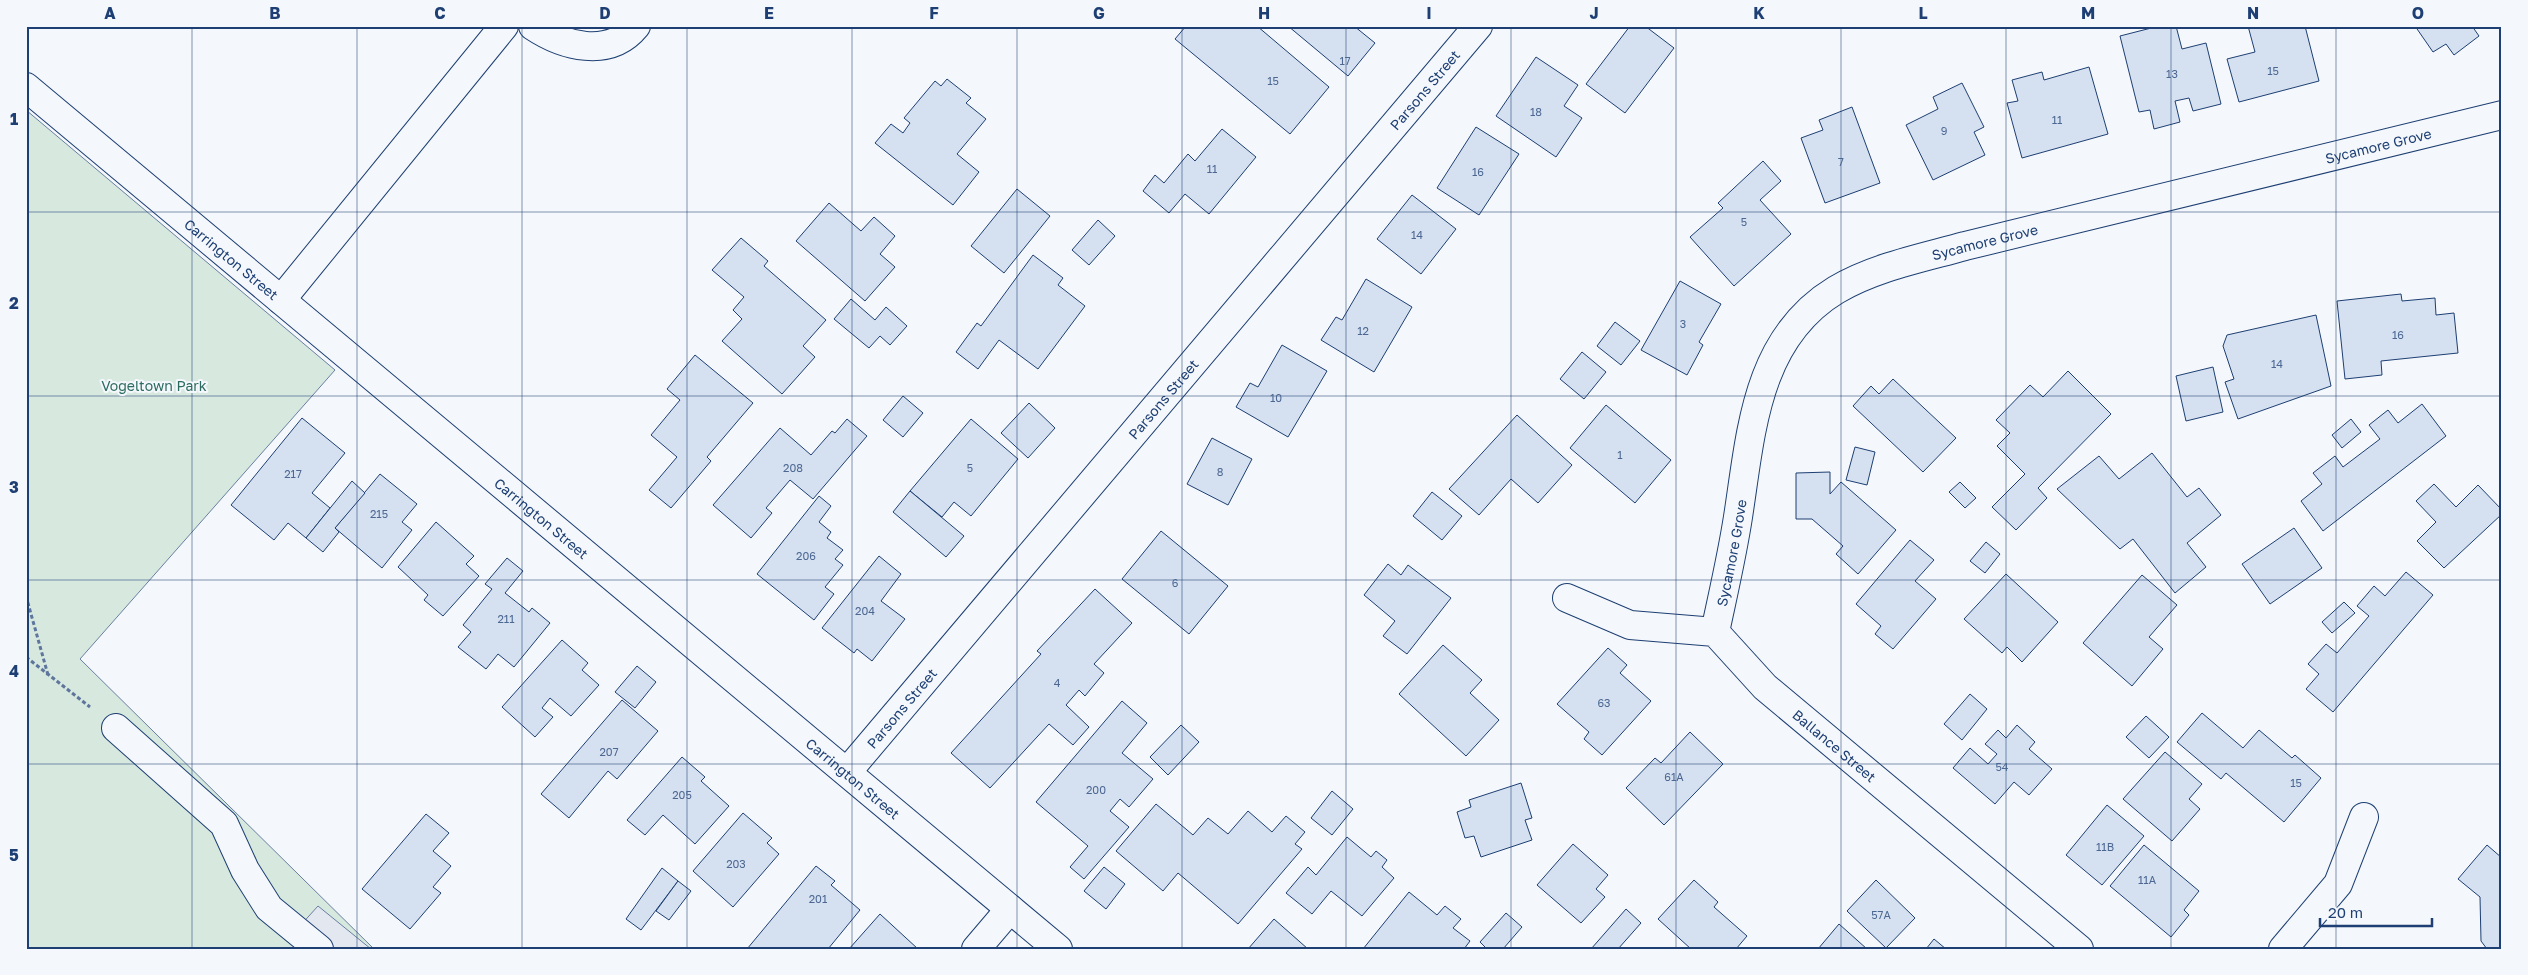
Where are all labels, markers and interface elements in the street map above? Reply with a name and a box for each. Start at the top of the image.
text: A [104,3,116,23]
text: B [269,3,281,23]
text: C [434,3,446,23]
text: D [599,3,611,23]
text: E [764,3,774,23]
text: F [929,3,939,23]
text: G [1093,3,1105,23]
text: H [1258,3,1270,23]
text: I [1426,3,1432,23]
text: J [1589,3,1599,23]
text: K [1753,3,1765,23]
text: L [1918,3,1928,23]
text: M [2081,3,2095,23]
text: N [2247,3,2259,23]
text: O [2412,3,2424,23]
street label: Parsons Street [1386,46,1463,133]
house number: 17 [1339,54,1351,67]
house number: 15 [2267,64,2279,77]
house number: 13 [2166,67,2178,80]
house number: 15 [1267,74,1279,87]
house number: 18 [1530,105,1542,118]
text: 1 [10,109,18,129]
house number: 11 [2052,113,2062,126]
house number: 9 [1941,124,1947,137]
street label: Sycamore Grove [2323,124,2433,166]
house number: 7 [1838,155,1844,168]
house number: 11 [1207,162,1217,175]
house number: 16 [1472,165,1484,178]
street label: Carrington Street [181,215,282,303]
house number: 5 [1741,215,1747,228]
street label: Sycamore Grove [1930,220,2039,263]
house number: 14 [1411,228,1423,241]
text: 2 [9,293,19,313]
house number: 3 [1680,317,1686,330]
house number: 12 [1357,324,1369,337]
house number: 16 [2392,328,2404,341]
street label: Parsons Street [1124,355,1201,442]
house number: 14 [2271,357,2283,370]
park label: Vogeltown Park [101,377,207,394]
house number: 10 [1270,391,1282,404]
house number: 1 [1617,448,1623,461]
house number: 208 [783,461,803,474]
house number: 5 [967,461,973,474]
house number: 8 [1217,465,1224,478]
house number: 217 [284,467,302,480]
street label: Carrington Street [491,474,592,562]
text: 3 [9,477,19,497]
street label: Sycamore Grove [1712,498,1749,608]
house number: 215 [370,507,388,520]
house number: 206 [796,549,816,562]
house number: 6 [1172,576,1179,589]
house number: 204 [855,604,875,617]
house number: 211 [497,612,515,625]
text: 4 [9,661,19,681]
street label: Parsons Street [863,664,940,751]
house number: 4 [1054,676,1061,689]
house number: 63 [1597,696,1611,709]
street label: Ballance Street [1790,705,1880,785]
street label: Carrington Street [803,734,904,822]
house number: 207 [599,745,619,758]
house number: 54 [1995,760,2009,773]
house number: 61A [1664,770,1684,783]
house number: 15 [2290,776,2302,789]
house number: 200 [1086,783,1106,796]
house number: 205 [672,788,692,801]
house number: 11B [2096,840,2114,853]
text: 5 [9,845,19,865]
house number: 203 [726,857,746,870]
house number: 11A [2138,873,2157,886]
house number: 201 [809,892,827,905]
scale bar [2320,895,2433,927]
text: 20 m [2328,903,2363,921]
house number: 57A [1871,908,1891,921]

